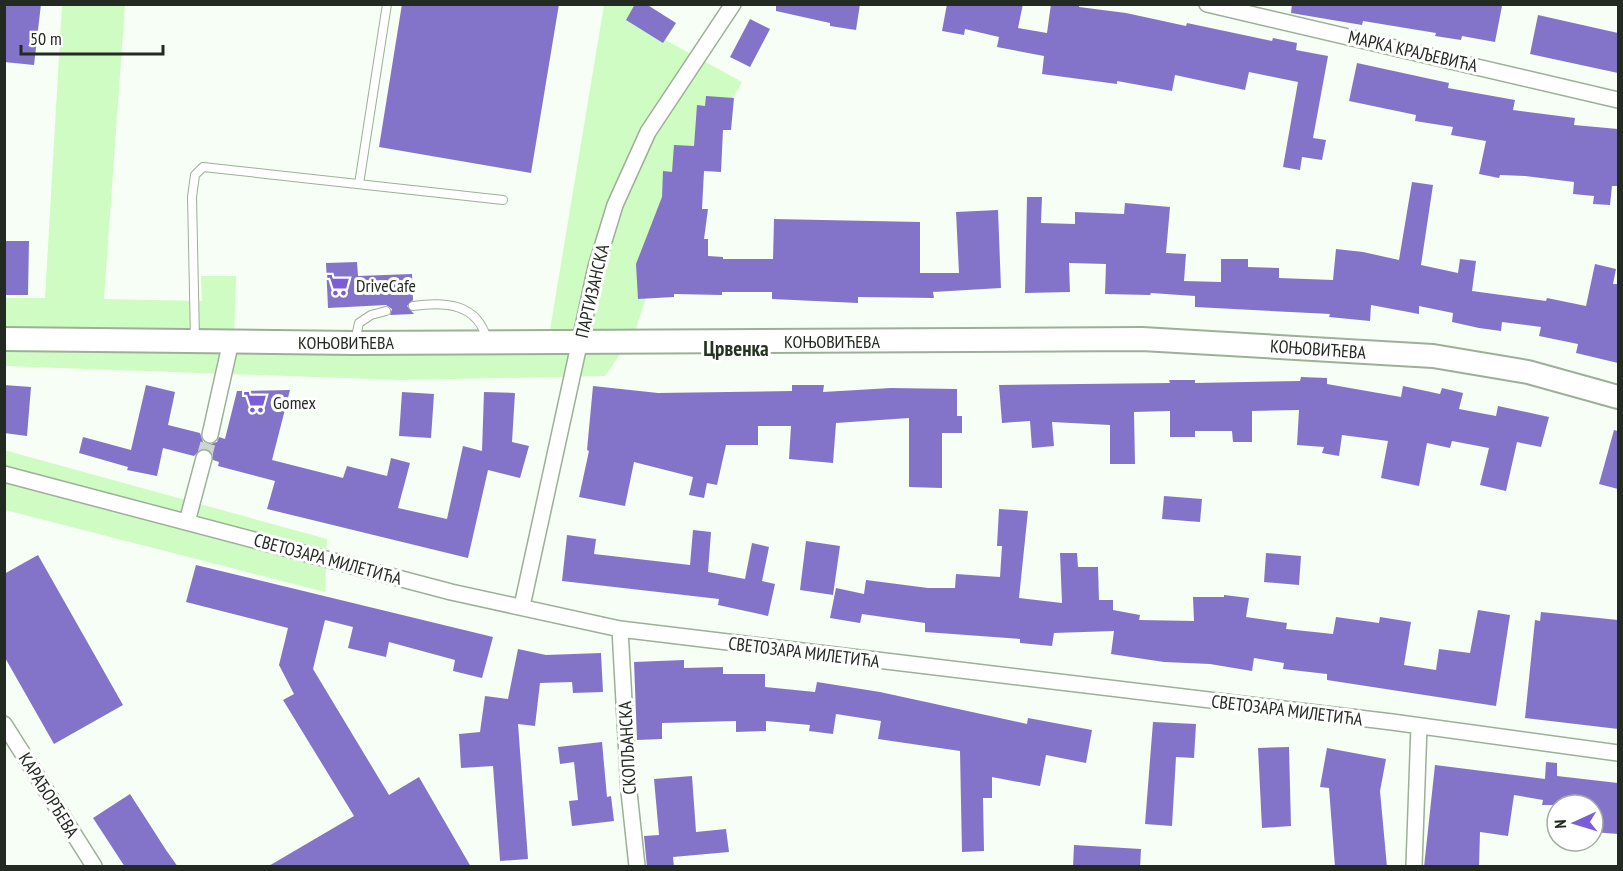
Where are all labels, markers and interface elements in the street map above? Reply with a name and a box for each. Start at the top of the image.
scale bar [21,18,164,56]
street label: МАРКА КРАЉЕВИЋА [1346,25,1480,77]
text: 50 m [30,27,62,50]
street label: ПАРТИЗАНСКА [570,241,614,340]
supermarket icon: DriveCafe [325,272,351,298]
place label: DriveCafe [356,274,416,297]
street label: КОЊОВИЋЕВА [784,330,881,353]
street label: КОЊОВИЋЕВА [298,331,395,354]
street label: КОЊОВИЋЕВА [1269,334,1367,364]
district label: Црвенка [703,335,769,362]
supermarket icon: Gomex [242,389,268,415]
place label: Gomex [273,391,316,414]
street label: СВЕТОЗАРА МИЛЕТИЋА [252,528,405,590]
street label: СВЕТОЗАРА МИЛЕТИЋА [727,631,881,673]
street label: СВЕТОЗАРА МИЛЕТИЋА [1210,689,1364,731]
street label: СКОПЉАНСКА [613,700,641,795]
street label: КАРАЂОРЂЕВА [14,748,84,842]
north arrow [1545,793,1605,853]
text: N [1550,819,1570,829]

